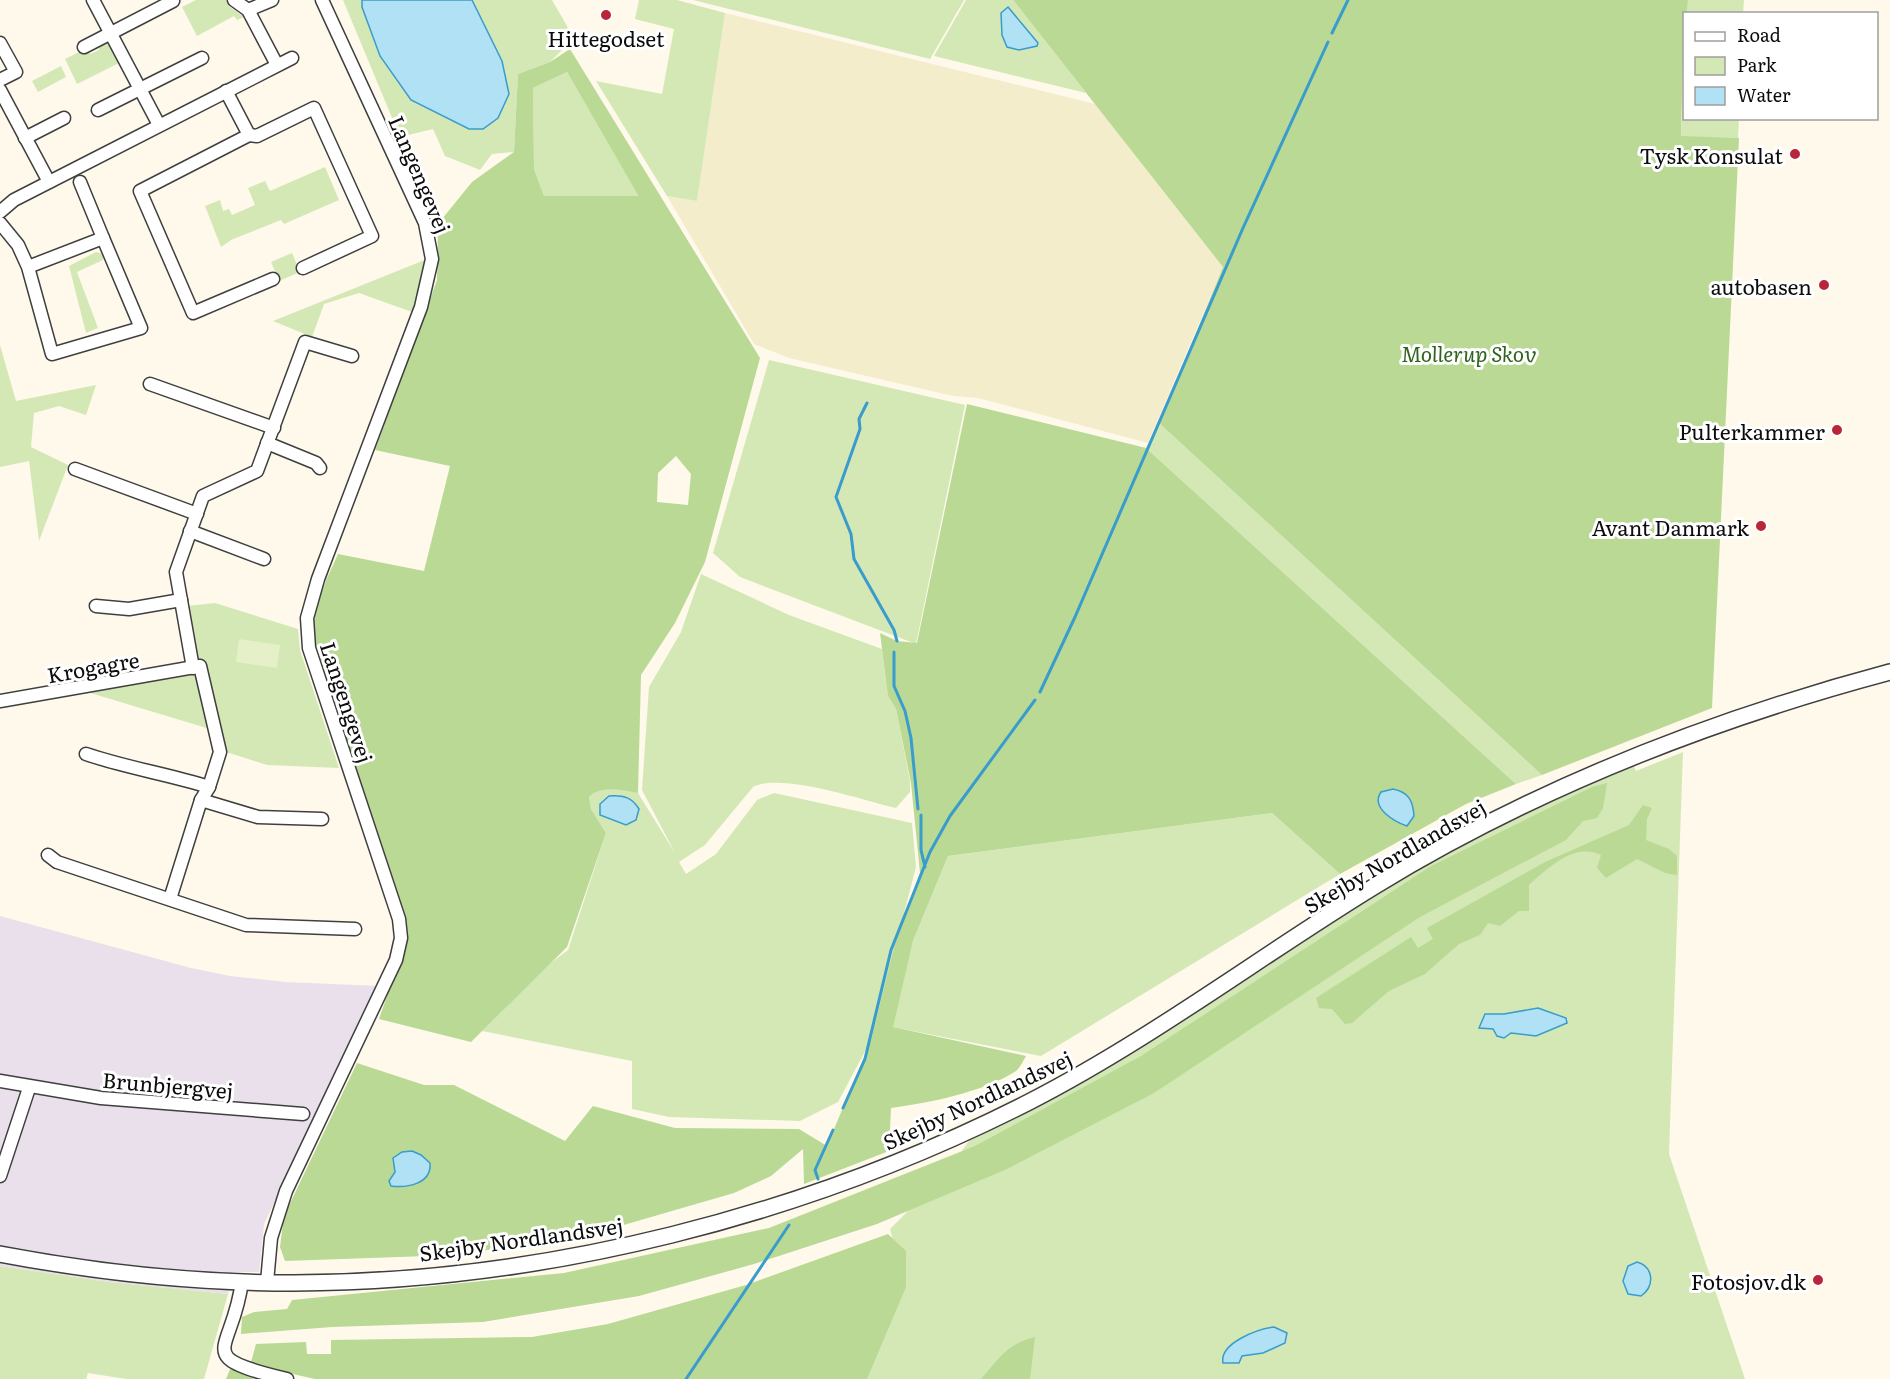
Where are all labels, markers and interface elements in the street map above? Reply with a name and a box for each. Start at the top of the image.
marker: Hittegodset [599,8,613,22]
legend [1683,12,1878,120]
text: Road [1737,21,1781,48]
place label: Hittegodset [548,22,665,53]
text: Park [1737,51,1778,78]
text: Water [1737,81,1791,108]
street label: Langengevej [382,110,460,238]
place label: Tysk Konsulat [1640,139,1784,170]
marker: Tysk Konsulat [1788,147,1802,161]
place label: autobasen [1711,270,1812,301]
marker: autobasen [1817,278,1831,292]
park label: Mollerup Skov [1401,337,1537,368]
place label: Pulterkammer [1679,415,1825,446]
marker: Pulterkammer [1830,423,1844,437]
place label: Avant Danmark [1592,511,1749,542]
marker: Avant Danmark [1754,519,1768,533]
street label: Langengevej [314,638,382,766]
street label: Krogagre [44,643,142,689]
street label: Skejby Nordlandsvej [1297,790,1491,920]
street label: Skejby Nordlandsvej [877,1041,1077,1157]
street label: Brunbjergvej [101,1063,235,1105]
street label: Skejby Nordlandsvej [417,1208,625,1268]
place label: Fotosjov.dk [1691,1265,1806,1296]
marker: Fotosjov.dk [1811,1273,1825,1287]

